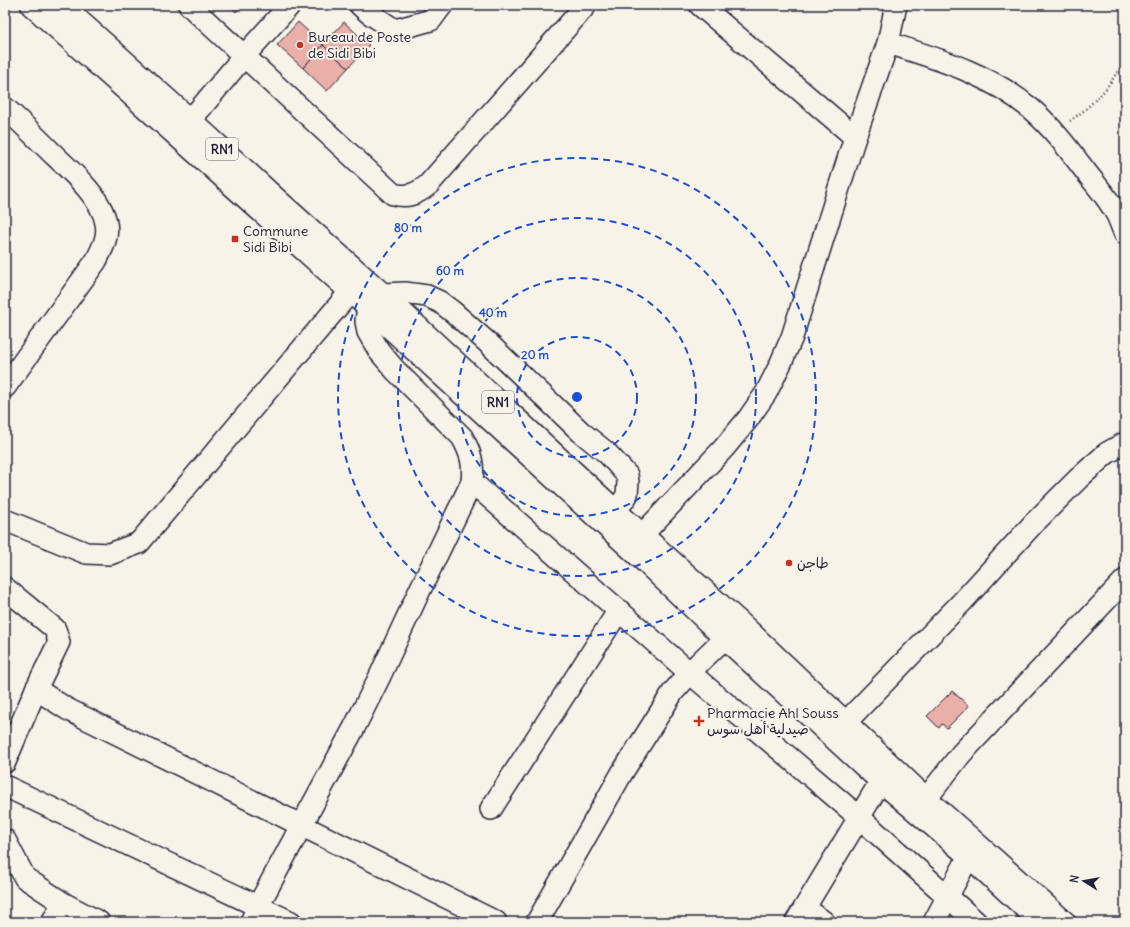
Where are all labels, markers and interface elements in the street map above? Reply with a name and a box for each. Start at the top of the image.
place label: Bureau de Poste de Sidi Bibi [308,28,411,62]
marker: Bureau de Poste de Sidi Bibi [295,40,305,50]
road number: RN1 [206,138,238,160]
text: 80 m [394,220,423,235]
place label: Commune Sidi Bibi [243,222,308,256]
marker: Commune Sidi Bibi [230,234,240,244]
text: 60 m [436,263,465,278]
text: 40 m [479,305,508,320]
text: 20 m [521,347,549,362]
centre of rings [570,390,584,404]
road number: RN1 [482,391,514,413]
place label: طاجن [797,554,829,572]
marker: طاجن [784,558,794,568]
place label: Pharmacie Ahl Souss صيدلية أهل سوس [707,704,839,738]
marker: Pharmacie Ahl Souss صيدلية أهل سوس [694,716,704,726]
north arrow [1064,861,1104,901]
text: N [1067,874,1082,884]

